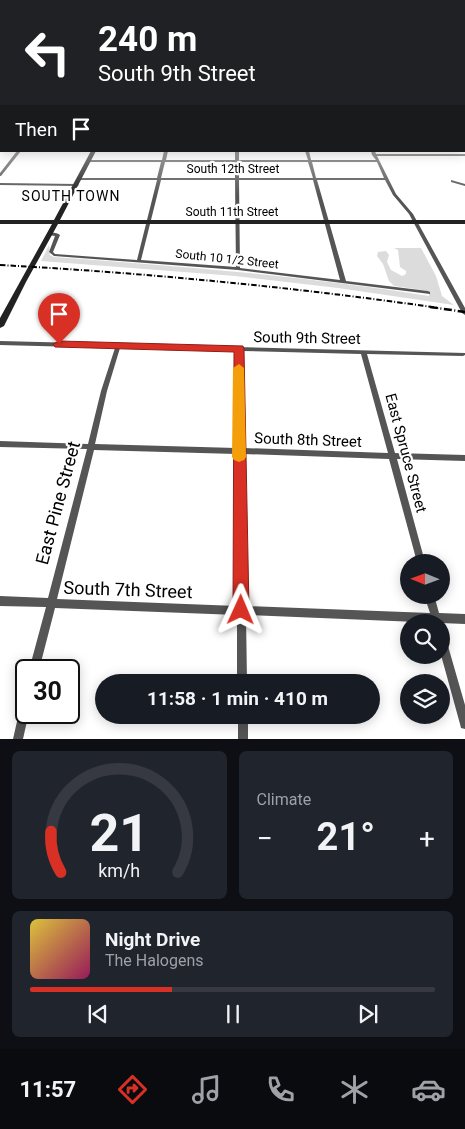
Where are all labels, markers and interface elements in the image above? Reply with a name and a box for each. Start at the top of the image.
text: 240 m [98,19,197,60]
icon: left [15,20,80,85]
text: South 9th Street [98,61,256,86]
icon: arrive [67,115,95,143]
text: Then [15,118,57,141]
street label: South 12th Street [187,162,279,176]
district label: SOUTH TOWN [22,188,120,204]
street label: South 11th Street [186,205,278,219]
street label: South 10 1/2 Street [175,247,279,271]
pin [38,293,80,344]
icon: arrive [45,300,73,328]
street label: South 9th Street [253,328,361,348]
street label: East Spruce Street [381,391,431,515]
street label: South 8th Street [254,429,362,451]
street label: East Pine Street [31,439,84,567]
north arrow [400,554,450,604]
map controls [400,554,450,724]
street label: South 7th Street [63,577,193,602]
position arrow [214,583,266,635]
button: search [400,614,450,664]
speed limit sign: 30 [15,659,80,724]
button: layers [400,674,450,724]
text: 11:58 · 1 min · 410 m [147,687,328,710]
text: Climate [257,790,311,809]
text: 21 [89,803,149,864]
text: 21° [317,815,375,859]
text: − [257,822,273,855]
text: + [419,822,435,855]
text: km/h [98,860,140,881]
text: Night Drive [105,928,200,951]
text: The Halogens [105,951,204,970]
icon: previous [84,1000,112,1028]
icon: pause [219,1000,247,1028]
icon: next [354,1000,382,1028]
icon: directions [115,1072,150,1107]
icon: music [189,1072,224,1107]
icon: phone [263,1072,298,1107]
icon: climate [337,1072,372,1107]
icon: car [411,1072,446,1107]
text: 11:57 [19,1077,76,1102]

